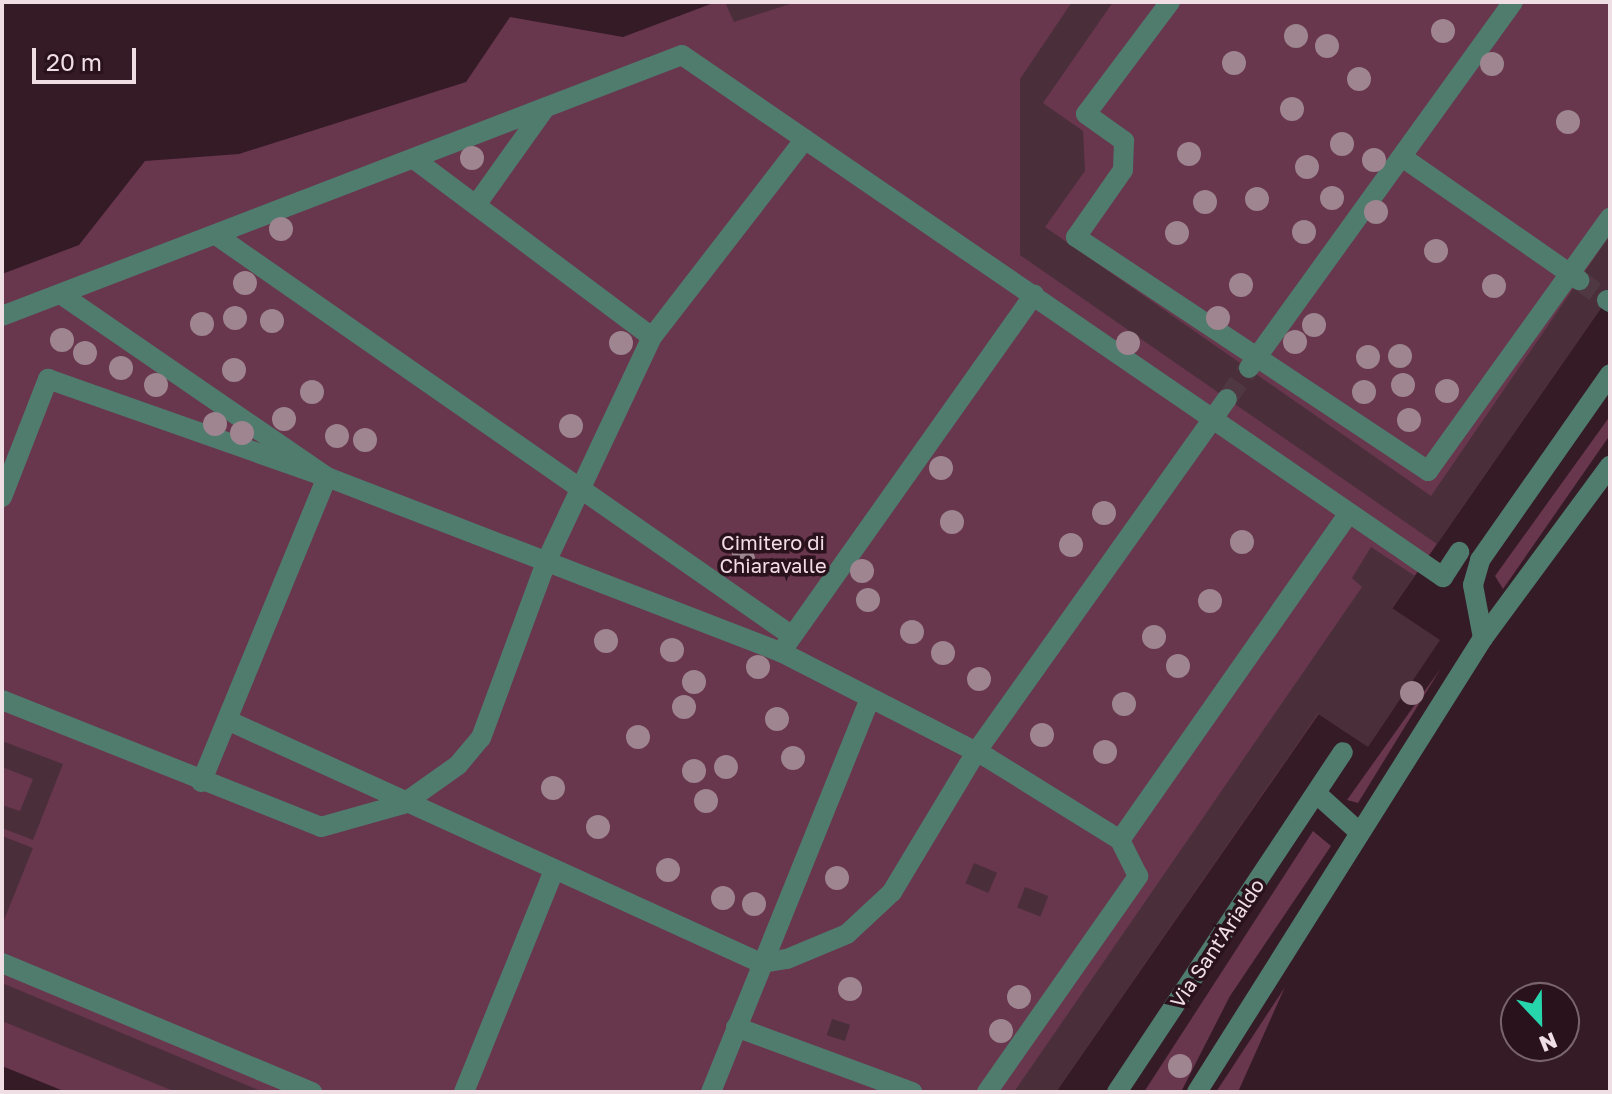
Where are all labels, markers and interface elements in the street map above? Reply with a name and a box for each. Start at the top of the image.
scale bar [36,32,140,82]
text: 20 m [46,47,102,76]
park label: Cimitero di Chiaravalle [719,531,827,578]
street label: Via Sant'Arialdo [1165,874,1269,1012]
north arrow [1500,982,1580,1062]
text: N [1536,1027,1561,1059]

